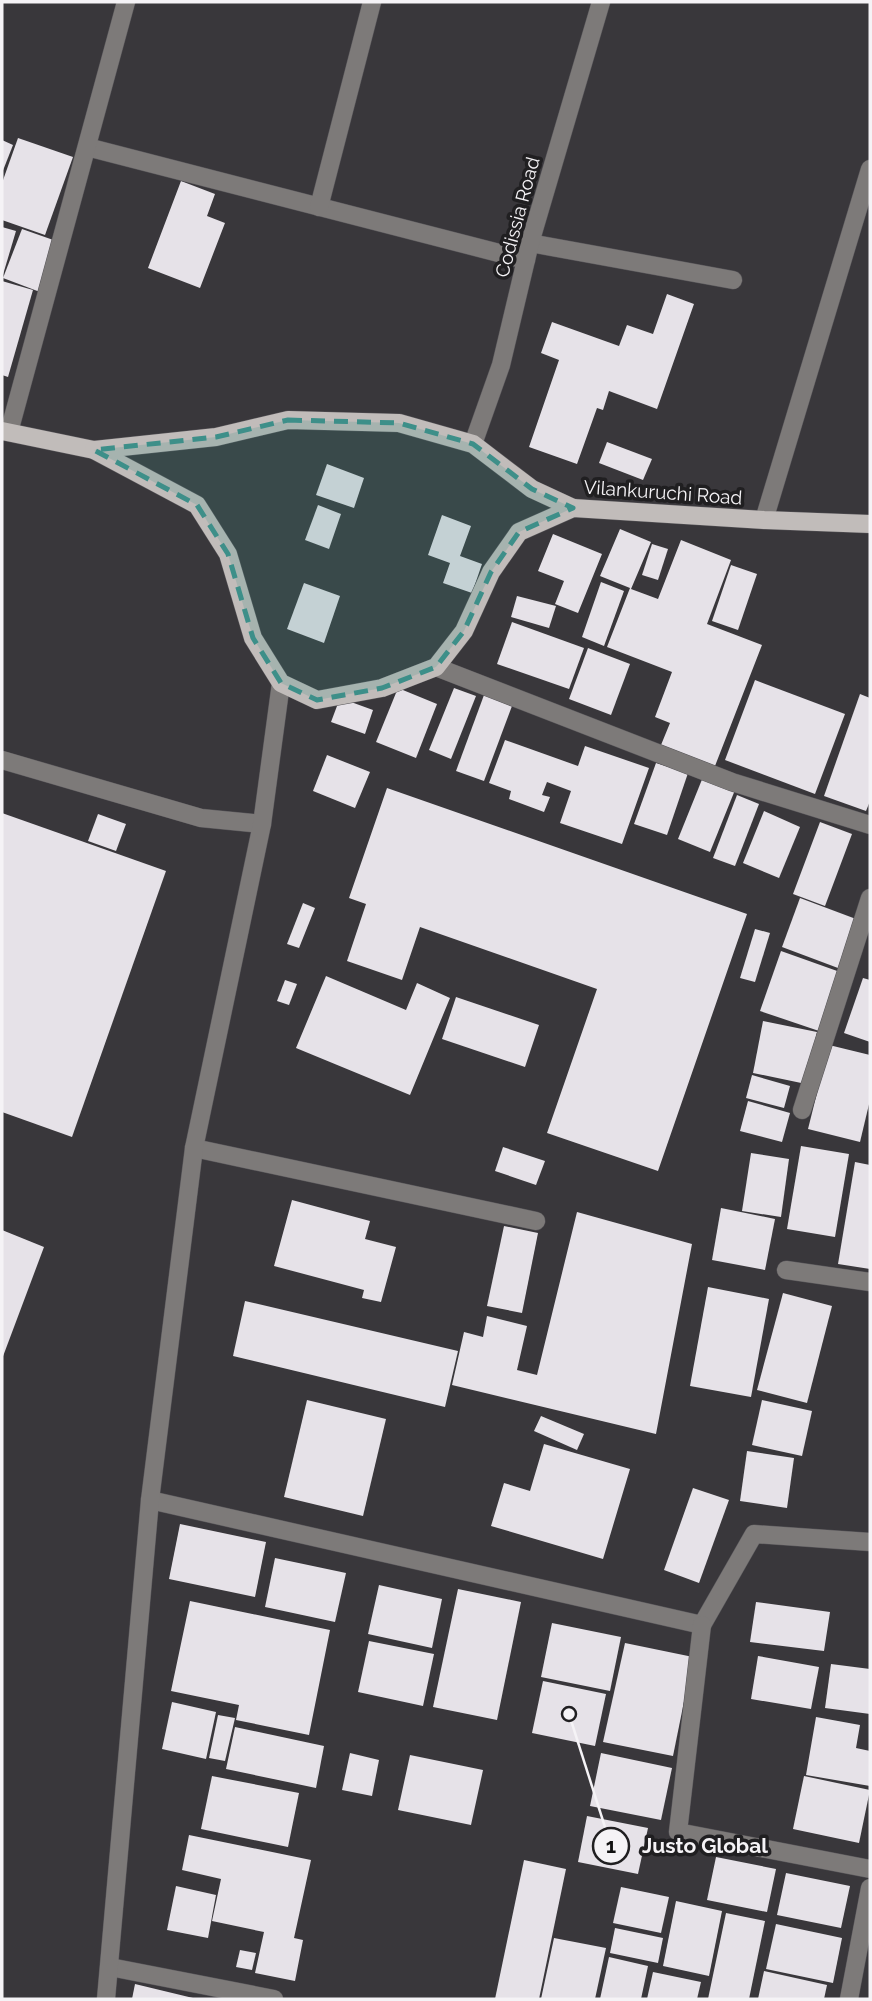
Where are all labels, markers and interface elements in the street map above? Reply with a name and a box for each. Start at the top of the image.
street label: Codissia Road [490,154,544,280]
street label: Vilankuruchi Road [583,475,743,509]
callout: Justo Global [594,1825,782,1867]
text: 1 [606,1833,616,1858]
text: Justo Global [642,1833,768,1858]

